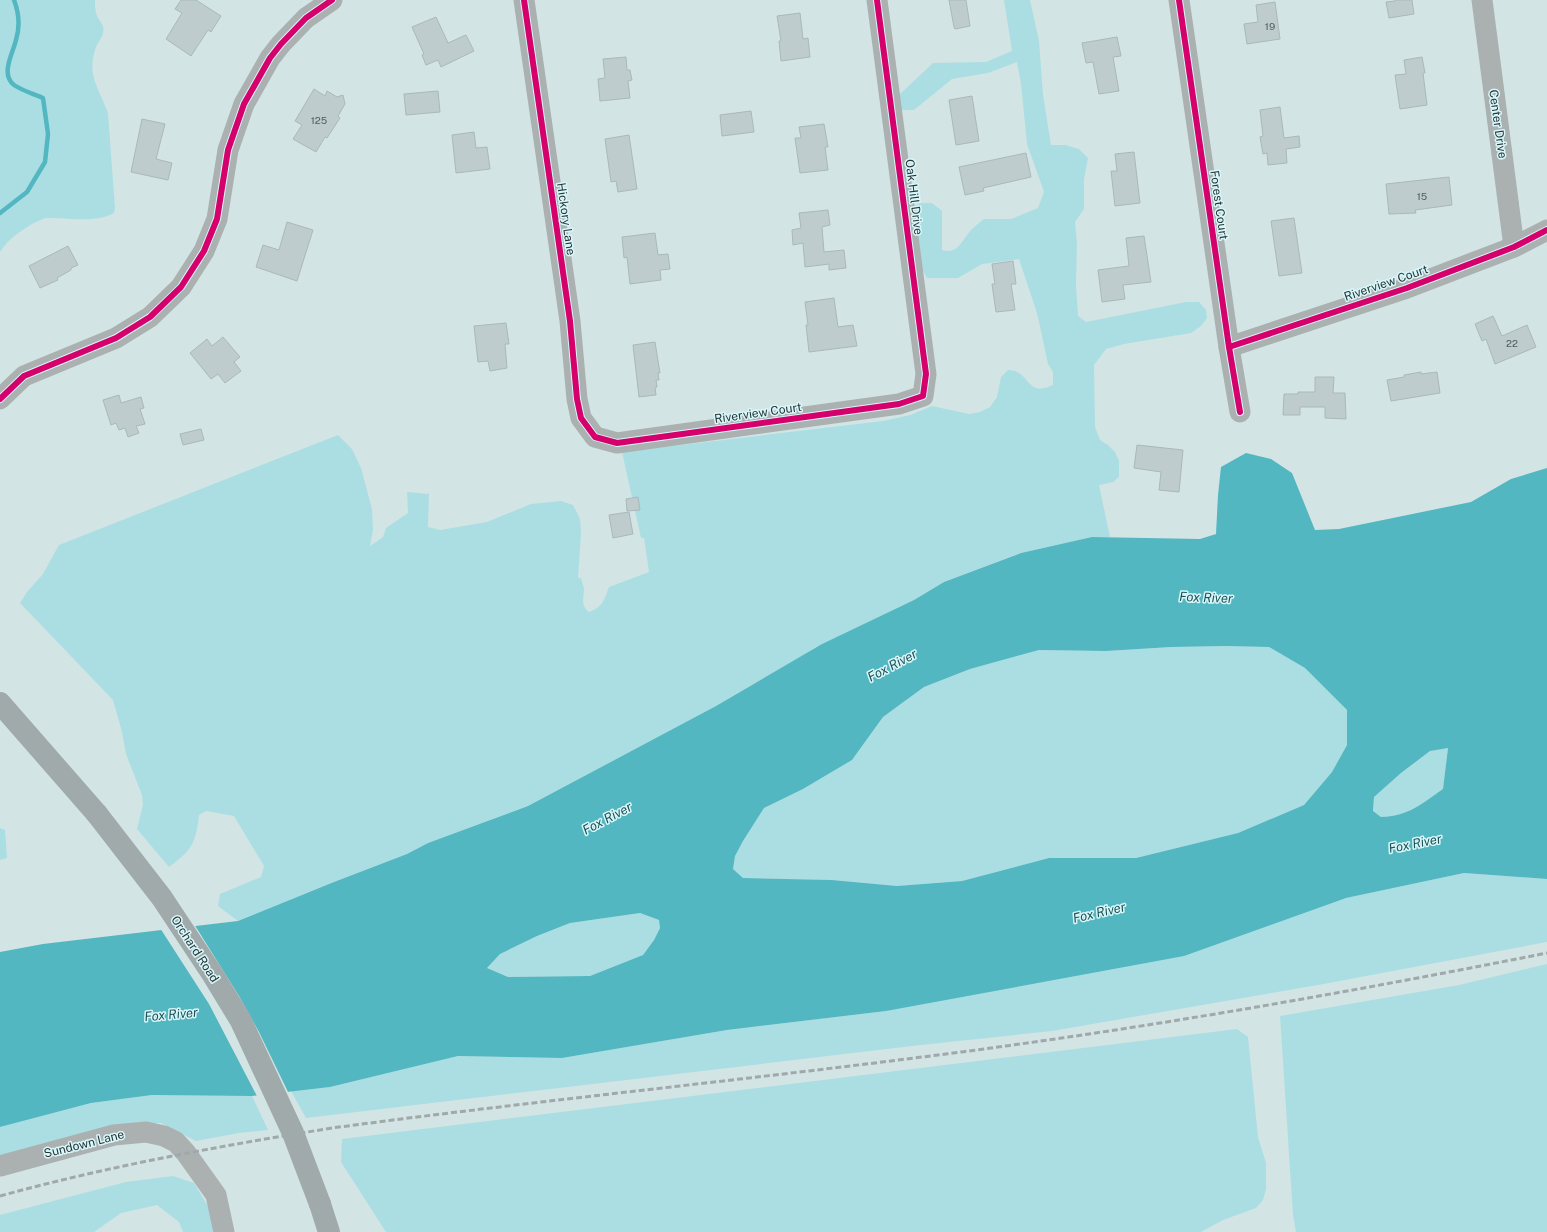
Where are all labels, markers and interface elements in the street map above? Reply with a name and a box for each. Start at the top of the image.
house number: 19 [1265,20,1275,32]
street label: Center Drive [1486,89,1510,159]
house number: 125 [311,114,327,126]
street label: Oak Hill Drive [902,158,926,236]
street label: Forest Court [1207,169,1231,241]
street label: Hickory Lane [554,182,578,256]
house number: 15 [1417,190,1427,202]
street label: Riverview Court [1342,262,1430,304]
house number: 22 [1506,337,1518,349]
street label: Riverview Court [714,400,803,426]
water label: Fox River [1179,589,1233,606]
water label: Fox River [865,646,920,685]
water label: Fox River [580,799,635,838]
water label: Fox River [1387,831,1443,856]
water label: Fox River [1071,899,1127,926]
street label: Orchard Road [168,913,222,985]
water label: Fox River [144,1005,199,1024]
street label: Sundown Lane [42,1127,126,1161]

